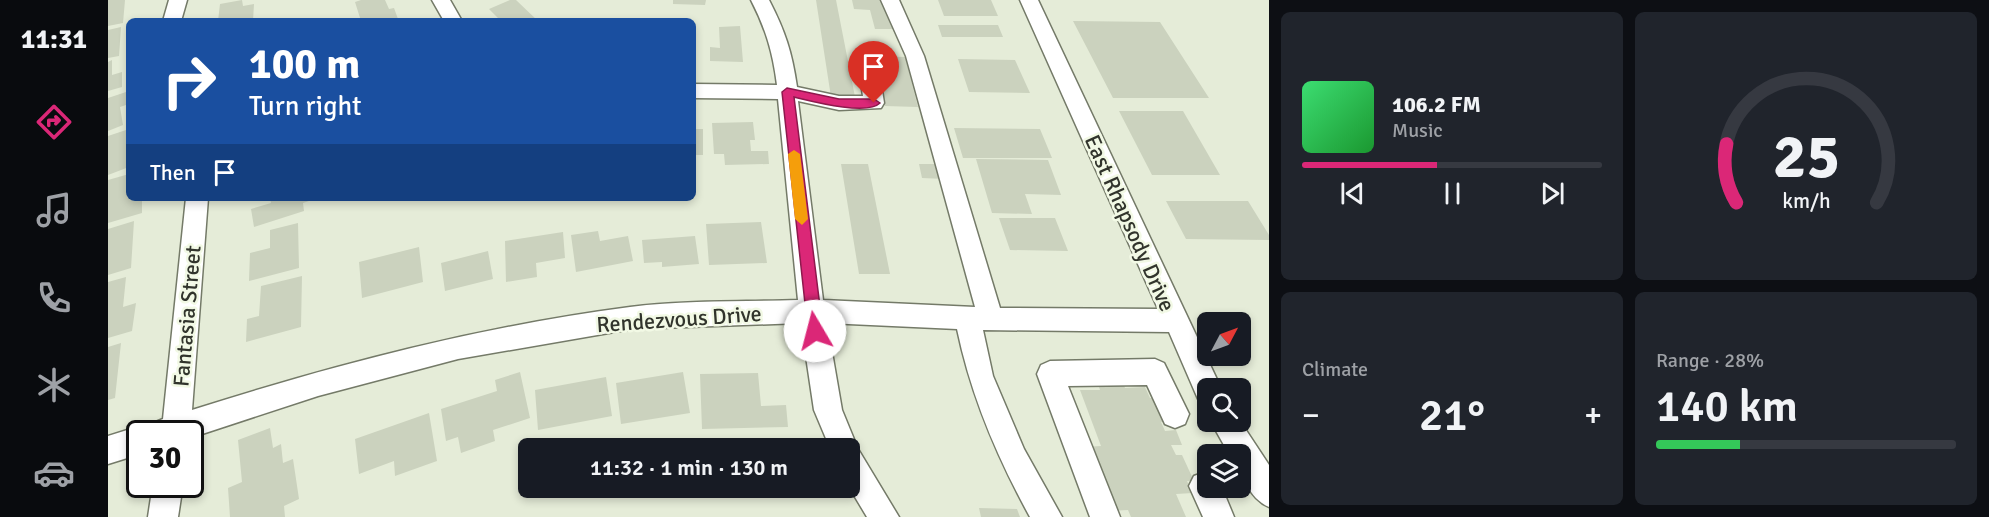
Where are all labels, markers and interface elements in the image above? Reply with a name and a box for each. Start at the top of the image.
text: 11:31 [21,23,87,56]
text: 100 m [249,39,360,90]
pin [848,41,899,103]
icon: right [150,42,228,120]
icon: arrive [857,50,890,83]
text: Turn right [249,90,362,123]
text: 106.2 FM [1392,91,1481,118]
icon: directions [33,101,75,143]
text: Music [1392,118,1443,143]
text: 25 [1772,118,1840,195]
street label: East Rhapsody Drive [1079,130,1181,316]
icon: arrive [208,156,241,189]
text: Then [150,159,196,186]
icon: previous [1336,177,1369,210]
icon: pause [1436,177,1469,210]
icon: next [1536,177,1569,210]
text: km/h [1782,188,1830,214]
icon: music [33,189,75,231]
street label: Fantasia Street [167,244,207,388]
icon: phone [33,277,75,319]
position arrow [783,299,847,363]
street label: Rendezvous Drive [596,300,762,338]
north arrow [1197,312,1251,366]
map controls [1197,312,1251,498]
text: Range · 28% [1656,348,1764,373]
text: Climate [1302,357,1368,382]
icon: climate [33,364,75,406]
button: search [1197,378,1251,432]
text: 140 km [1656,379,1798,434]
text: 21° [1419,388,1485,443]
text: − [1302,395,1320,436]
text: + [1584,395,1602,436]
speed limit sign: 30 [126,420,204,498]
button: layers [1197,444,1251,498]
icon: car [33,452,75,494]
text: 11:32 · 1 min · 130 m [590,454,788,481]

